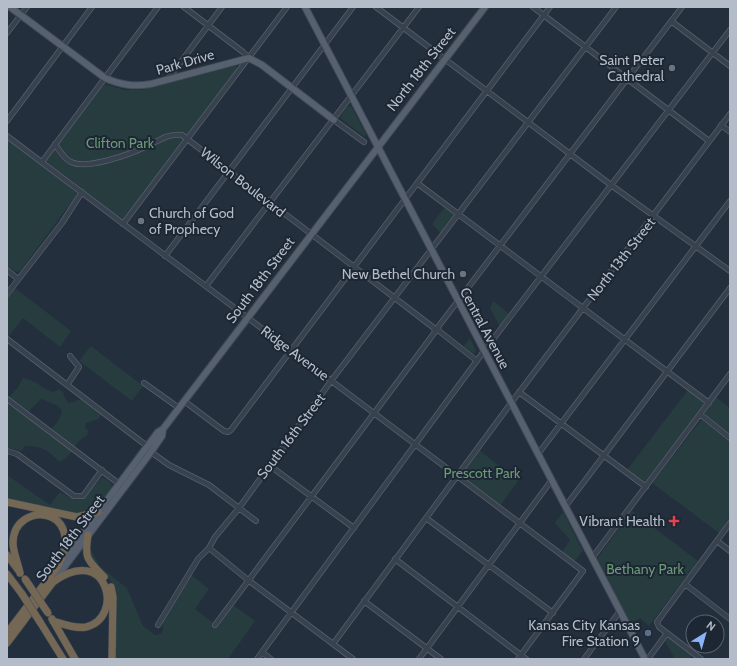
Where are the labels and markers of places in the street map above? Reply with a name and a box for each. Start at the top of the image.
place label: Saint Peter Cathedral [599,51,665,85]
marker: Saint Peter Cathedral [667,63,677,73]
place label: Church of God of Prophecy [149,204,234,238]
marker: Church of God of Prophecy [136,216,146,226]
place label: New Bethel Church [342,265,455,283]
marker: New Bethel Church [458,269,468,279]
place label: Vibrant Health [579,512,665,530]
marker: Vibrant Health [668,515,680,527]
place label: Kansas City Kansas Fire Station 9 [528,616,640,650]
marker: Kansas City Kansas Fire Station 9 [643,628,653,638]

